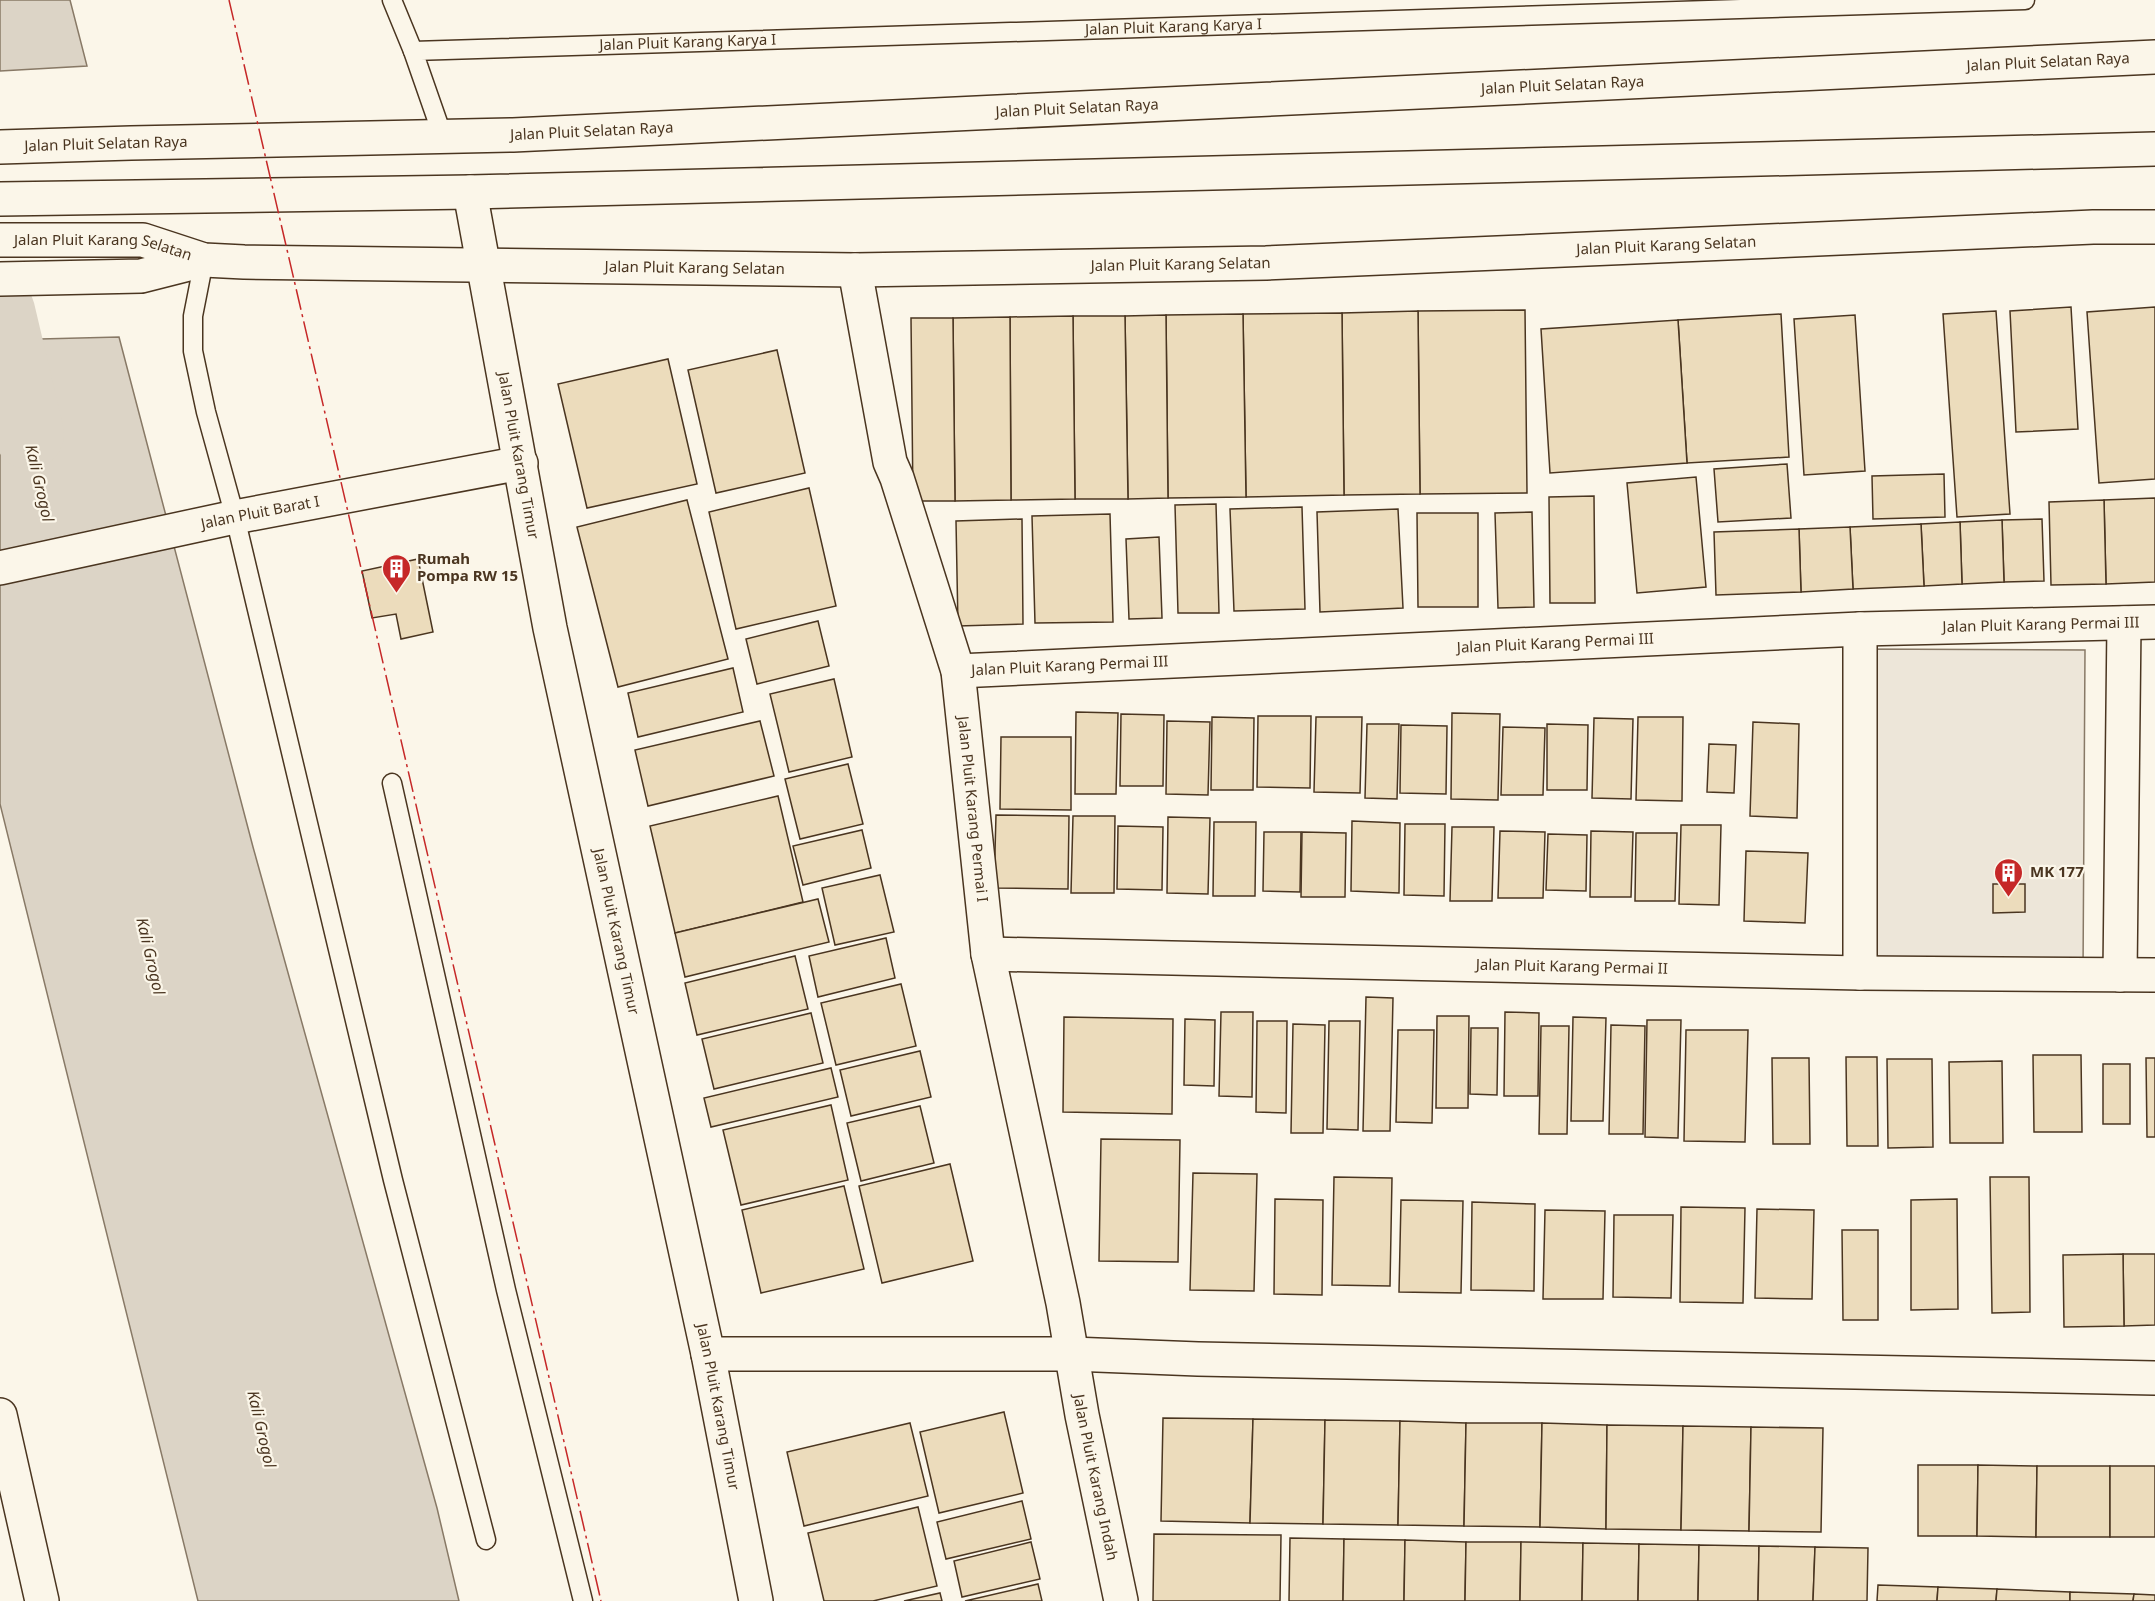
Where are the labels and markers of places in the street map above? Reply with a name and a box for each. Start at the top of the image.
place label: Rumah Pompa RW 15 [417,548,518,585]
building icon: Rumah Pompa RW 15 [380,552,412,594]
building icon: MK 177 [1993,856,2025,898]
place label: MK 177 [2030,861,2084,881]

